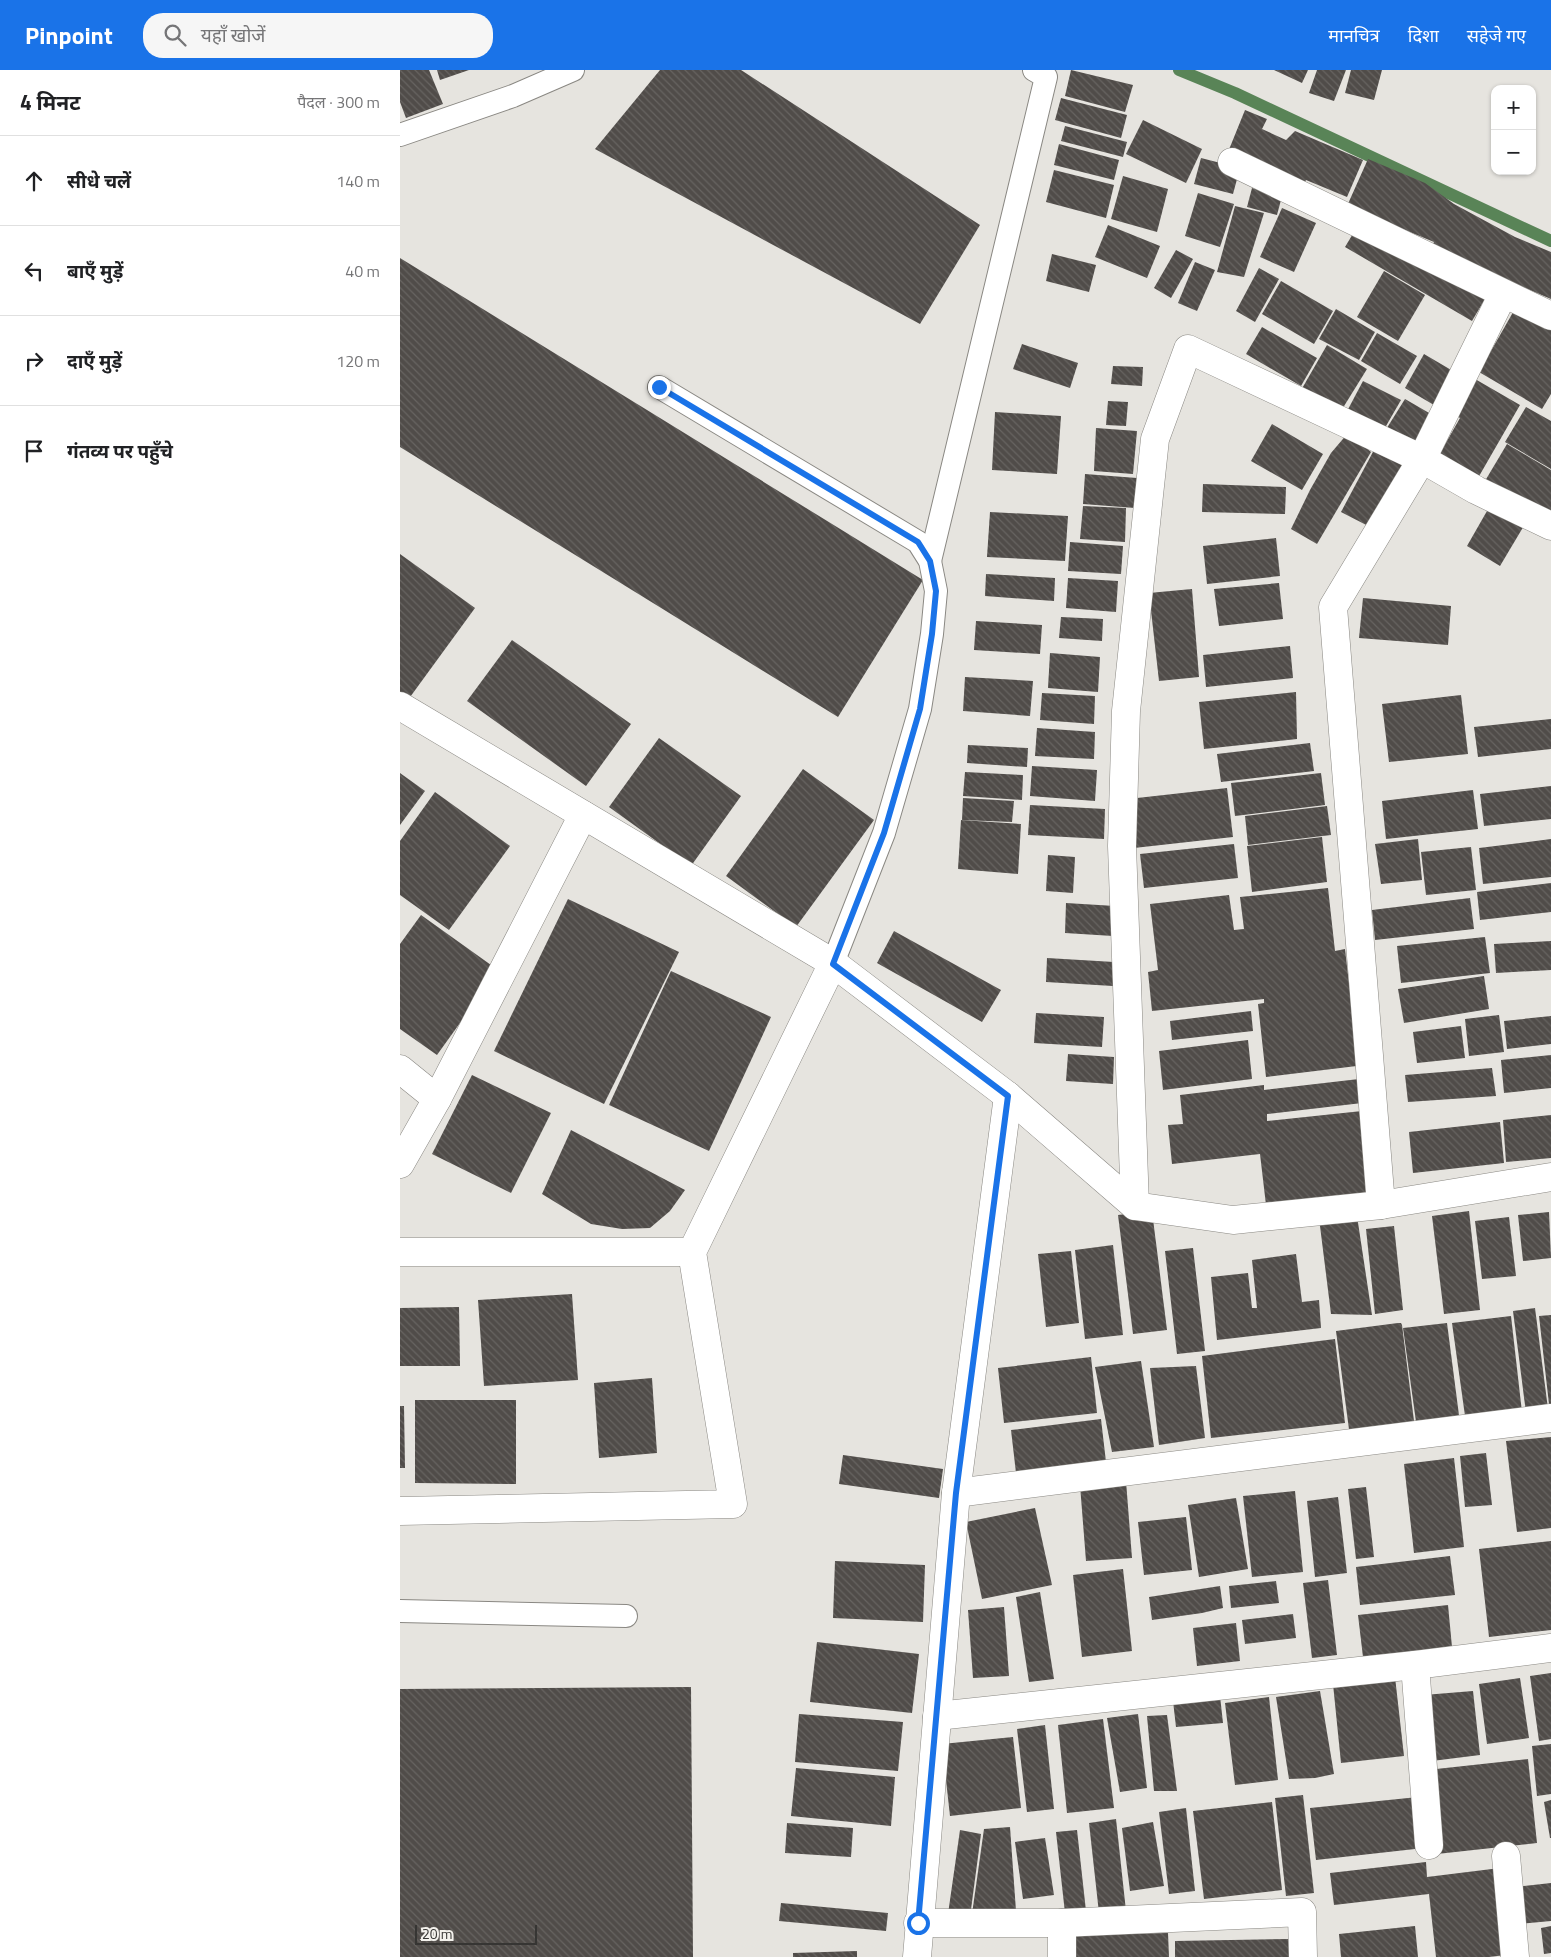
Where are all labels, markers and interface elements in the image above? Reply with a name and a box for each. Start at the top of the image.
search box [143,13,493,58]
text: Pinpoint [25,17,113,53]
text: यहाँ खोजें [201,20,265,49]
icon: search [161,21,189,49]
text: मानचित्र [1328,22,1380,49]
text: दिशा [1408,22,1439,49]
text: सहेजे गए [1467,22,1526,49]
map controls [1491,85,1536,175]
button: + [1491,85,1536,130]
text: 4 मिनट [20,86,80,118]
text: पैदल · 300 m [297,90,380,114]
button: − [1491,130,1536,175]
text: सीधे चलें [67,166,131,195]
icon: ahead [20,167,48,195]
text: 140 m [336,169,380,193]
text: बाएँ मुड़ें [67,256,123,285]
icon: left [20,257,48,285]
text: 40 m [345,259,380,283]
text: दाएँ मुड़ें [67,346,122,375]
icon: right [20,347,48,375]
text: 120 m [336,349,380,373]
route end [648,376,671,399]
text: गंतव्य पर पहुँचे [67,436,173,465]
icon: arrive [20,437,48,465]
route start [907,1912,930,1935]
scale bar [415,1922,538,1945]
text: 20 m [422,1923,452,1944]

